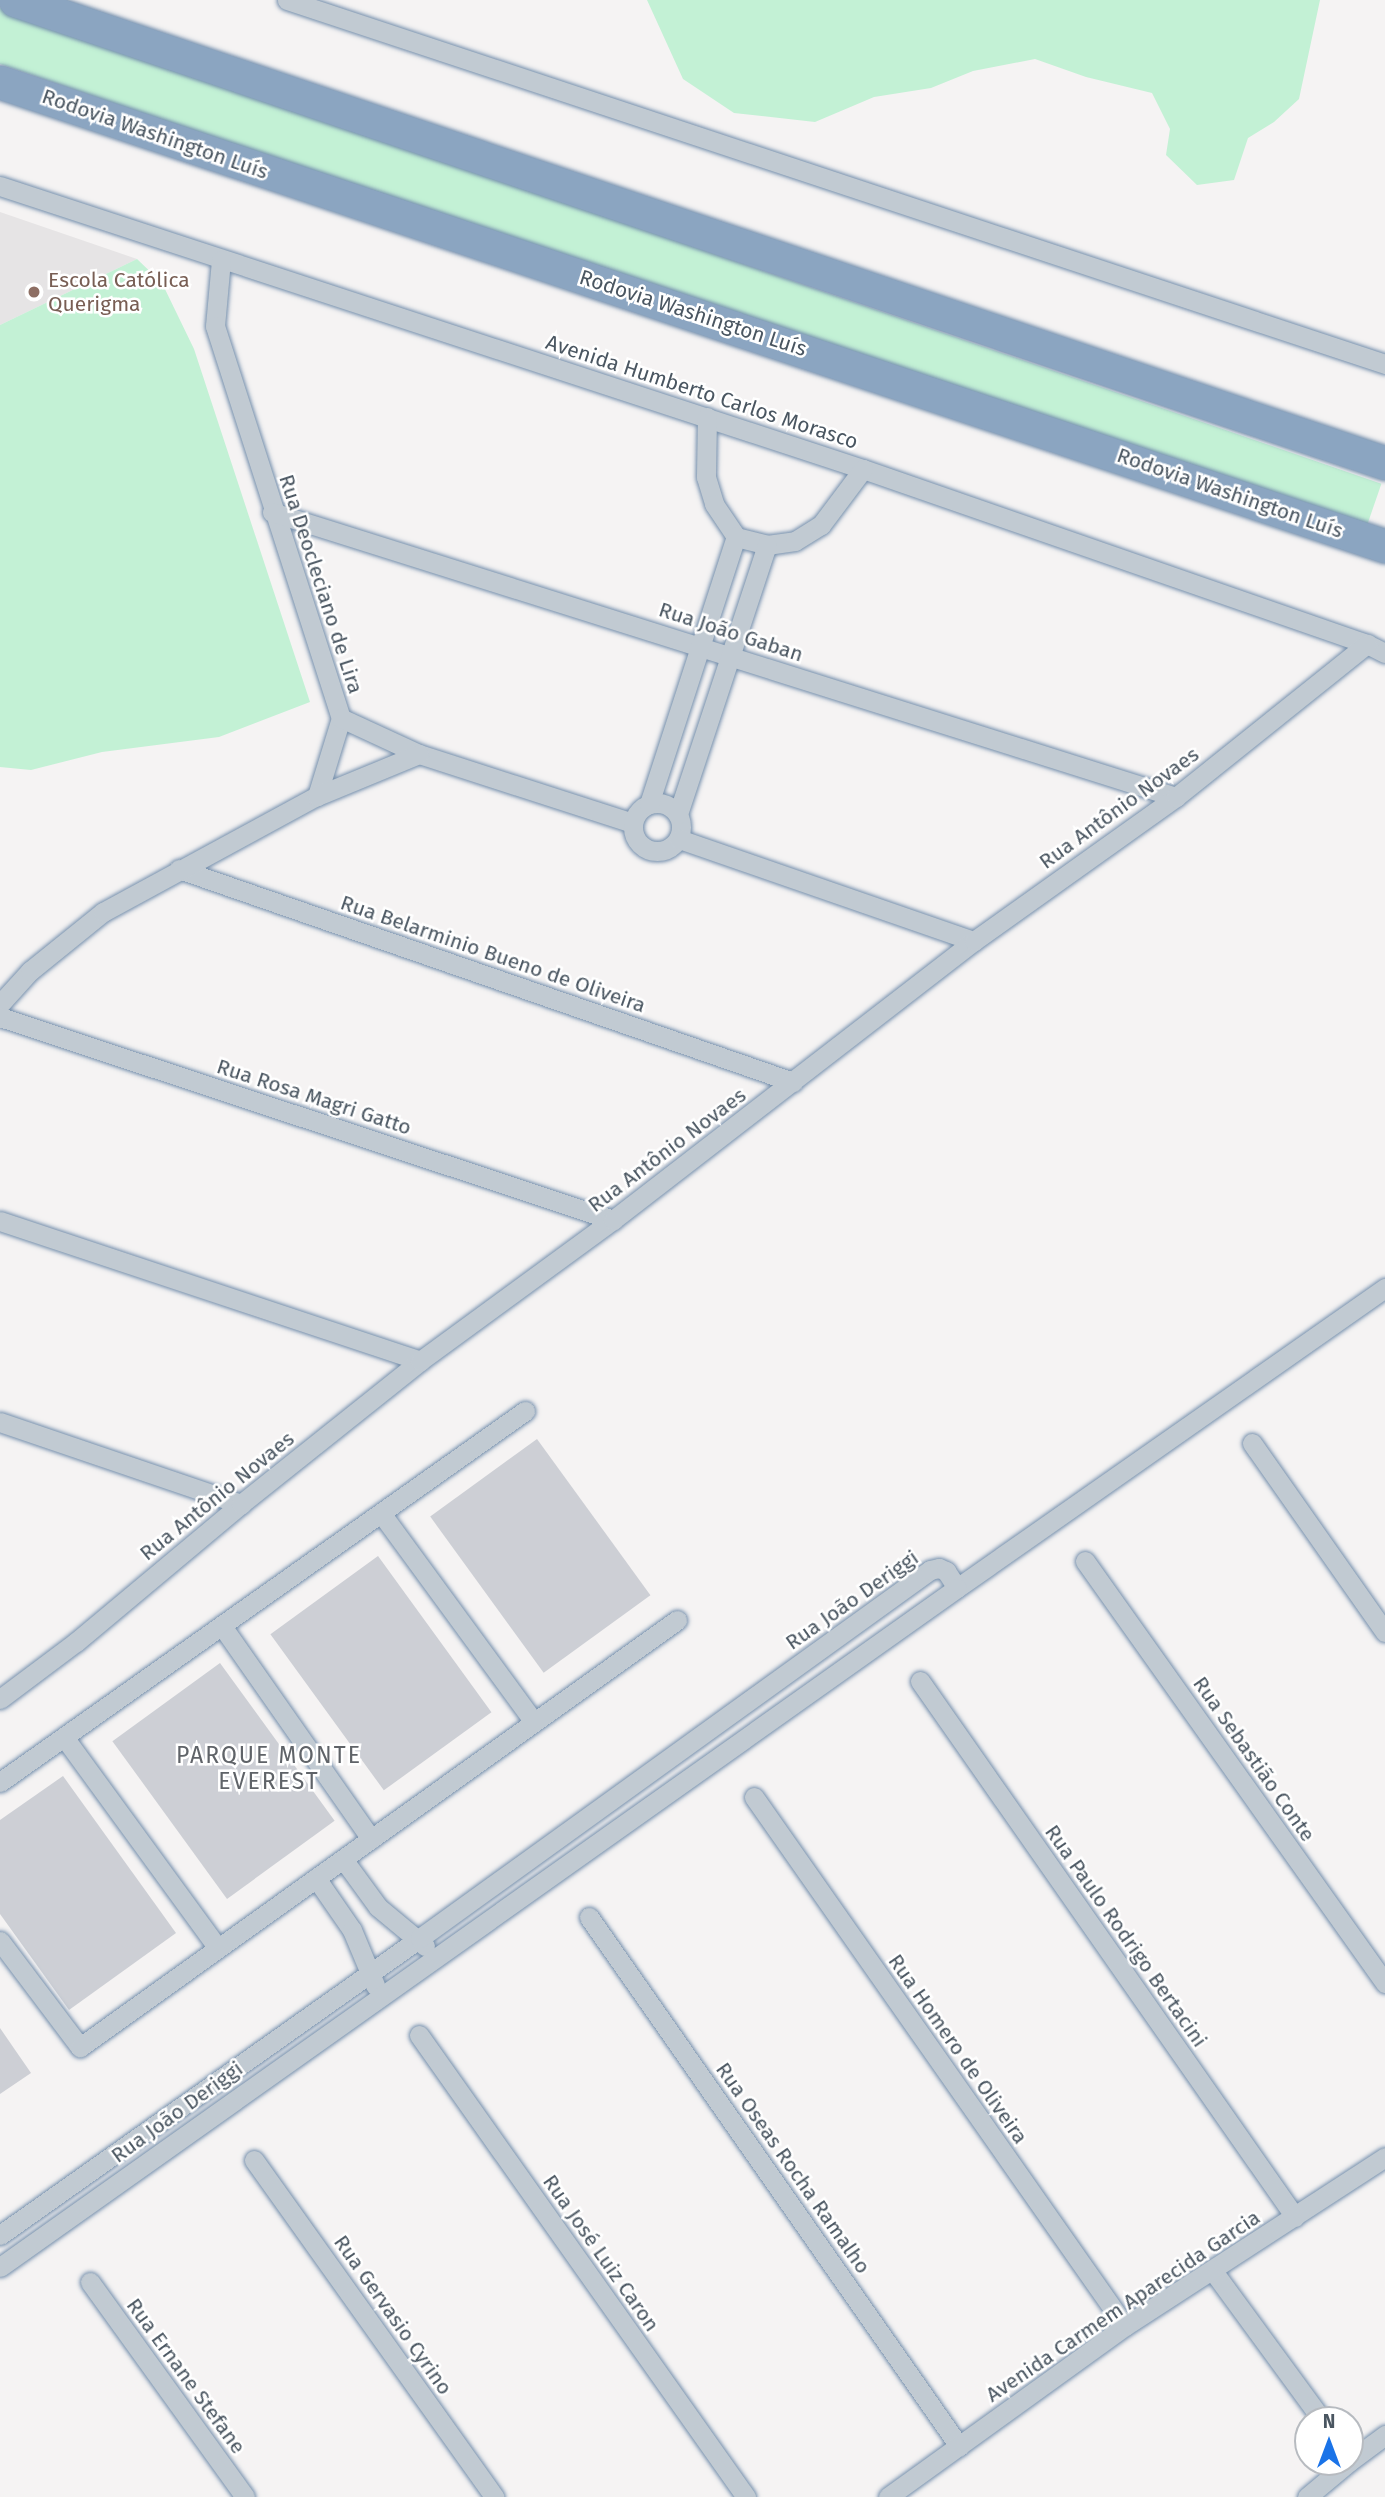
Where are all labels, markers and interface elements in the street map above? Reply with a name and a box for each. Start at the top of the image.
street label: Rodovia Washington Luís [39,83,271,185]
street label: Rodovia Washington Luís [576,264,810,362]
place label: Escola Católica Querigma [48,267,190,317]
marker: Escola Católica Querigma [26,284,42,300]
street label: Avenida Humberto Carlos Morasco [543,330,861,454]
street label: Rodovia Washington Luís [1114,442,1346,544]
street label: Rua Deocleciano de Lira [274,471,368,697]
street label: Rua João Gaban [656,597,806,667]
street label: Rua Antônio Novaes [1034,742,1204,874]
street label: Rua Belarminio Bueno de Oliveira [337,890,649,1018]
street label: Rua Rosa Magri Gatto [214,1054,414,1140]
street label: Rua Antônio Novaes [583,1082,751,1218]
street label: Rua Antônio Novaes [135,1426,299,1566]
street label: Rua João Deriggi [781,1545,923,1655]
street label: Rua Sebastião Conte [1188,1672,1320,1846]
district label: PARQUE MONTE EVEREST [178,1741,360,1795]
street label: Rua Paulo Rodrigo Bertacini [1040,1820,1212,2052]
street label: Rua Homero de Oliveira [883,1949,1033,2149]
street label: Rua João Deriggi [106,2056,248,2168]
street label: Rua Oseas Rocha Ramalho [710,2058,876,2278]
street label: Rua José Luiz Caron [537,2170,665,2336]
street label: Avenida Carmem Aparecida Garcia [981,2205,1265,2407]
street label: Rua Gervasio Cyrino [328,2230,458,2400]
street label: Rua Ernane Stefane [121,2293,251,2459]
north arrow [1294,2406,1364,2476]
text: N [1323,2410,1335,2433]

